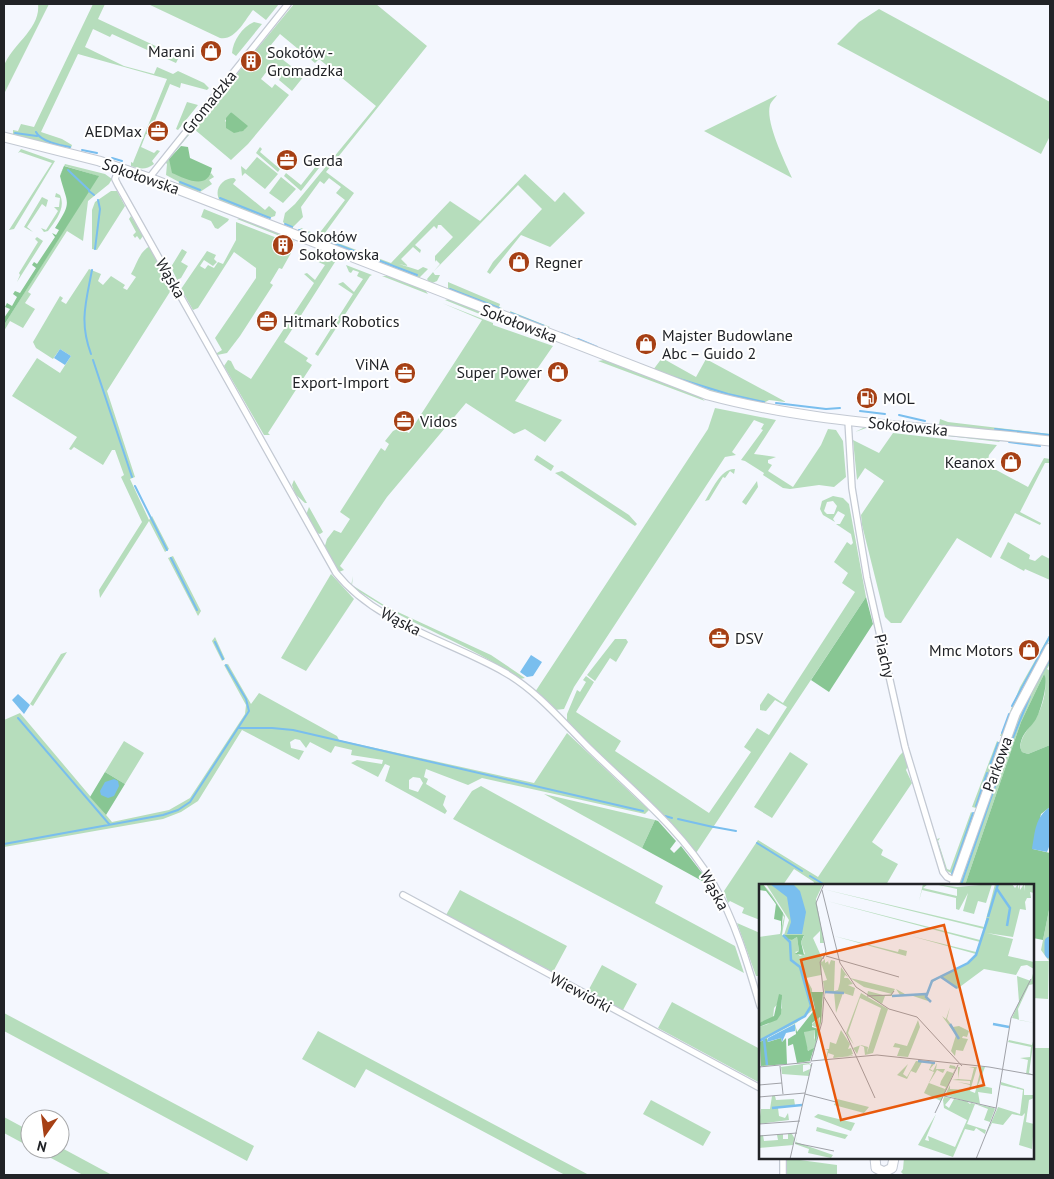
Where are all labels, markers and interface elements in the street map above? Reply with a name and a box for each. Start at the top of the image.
shop icon: Marani [199,39,223,63]
place label: Marani [148,41,195,61]
place label: Sokołów - Gromadzka [267,42,343,80]
building icon: Sokołów - Gromadzka [239,49,263,73]
street label: Gromadzka [177,66,241,138]
office icon: AEDMax [146,119,170,143]
place label: AEDMax [85,121,142,141]
office icon: Gerda [275,148,299,172]
place label: Gerda [303,150,343,170]
street label: Sokołowska [100,153,182,199]
place label: Sokołów Sokołowska [299,226,379,264]
building icon: Sokołów Sokołowska [271,233,295,257]
shop icon: Regner [507,250,531,274]
place label: Regner [535,252,583,272]
street label: Wąska [152,254,190,302]
street label: Sokołowska [478,299,560,347]
office icon: Hitmark Robotics [255,309,279,333]
place label: Hitmark Robotics [283,311,400,331]
place label: Majster Budowlane Abc – Guido 2 [662,325,793,363]
shop icon: Majster Budowlane Abc – Guido 2 [634,332,658,356]
place label: ViNA Export-Import [292,354,390,392]
shop icon: Super Power [546,360,570,384]
office icon: ViNA Export-Import [393,361,417,385]
place label: Super Power [456,362,543,382]
fuel station icon: MOL [855,386,879,410]
place label: MOL [883,388,915,408]
office icon: Vidos [392,409,416,433]
place label: Vidos [419,411,458,431]
street label: Sokołowska [867,412,949,440]
shop icon: Keanox [999,450,1023,474]
place label: Keanox [945,452,995,472]
street label: Wąska [377,602,425,640]
office icon: DSV [707,626,731,650]
place label: DSV [735,628,764,648]
street label: Piachy [870,632,900,681]
shop icon: Mmc Motors [1017,638,1041,662]
place label: Mmc Motors [929,640,1013,660]
street label: Parkowa [978,734,1016,794]
street label: Wąska [696,866,734,914]
inset map [759,884,1034,1159]
street label: Wiewiórki [546,967,616,1017]
north arrow [20,1109,70,1159]
text: N [35,1137,48,1156]

